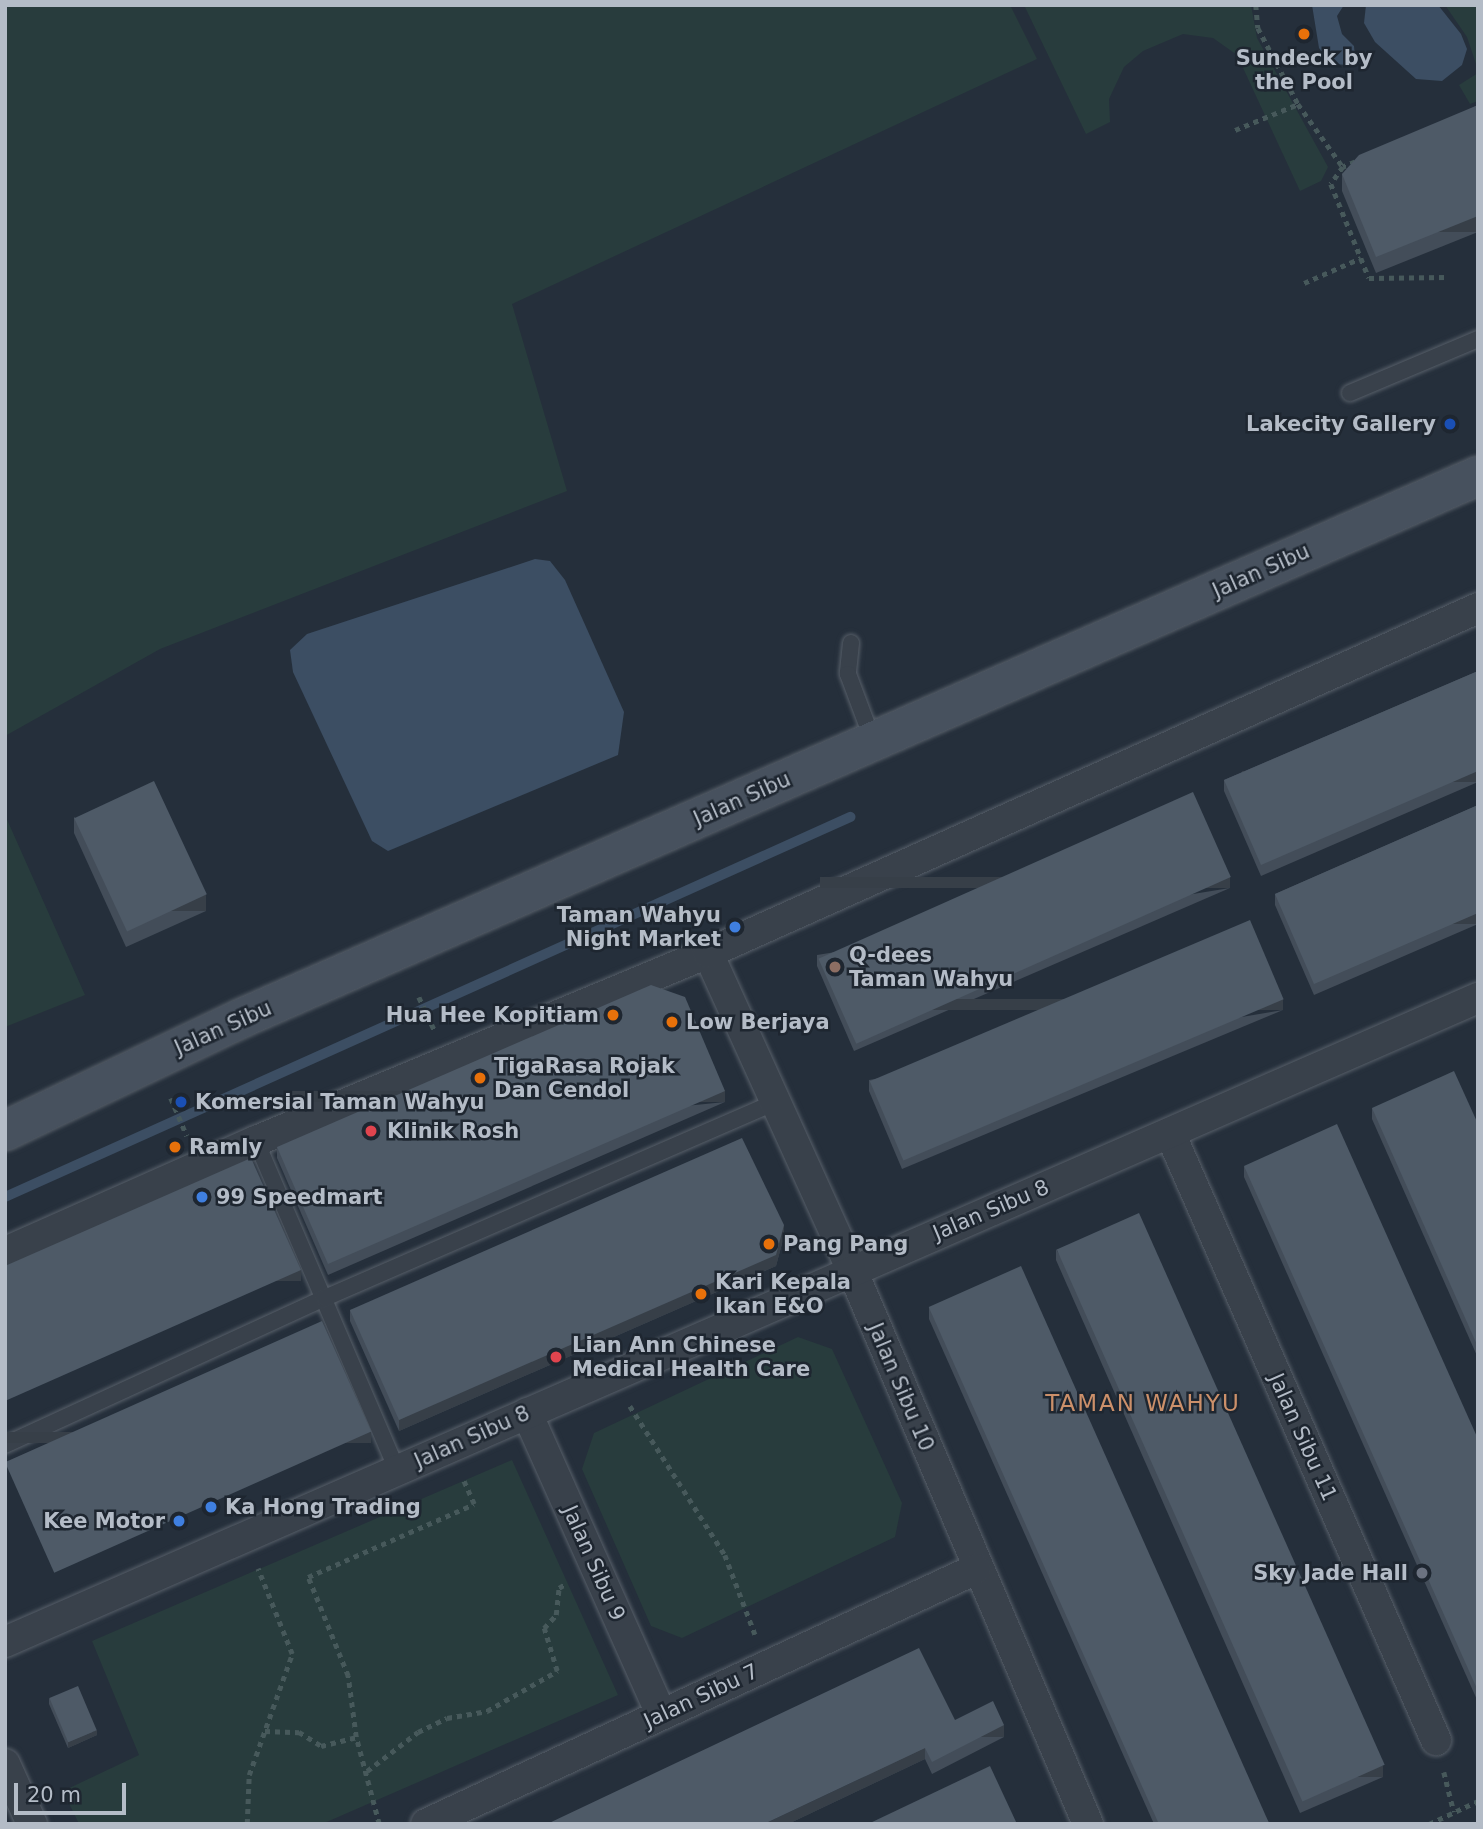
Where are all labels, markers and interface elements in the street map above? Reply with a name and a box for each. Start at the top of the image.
marker: Sundeck by the Pool [1296,26,1312,42]
place label: Sundeck by the Pool [1236,45,1372,95]
place label: Lakecity Gallery [1246,411,1436,437]
marker: Lakecity Gallery [1442,416,1458,432]
street label: Jalan Sibu [1209,538,1313,604]
street label: Jalan Sibu [690,766,794,832]
place label: Taman Wahyu Night Market [557,902,721,952]
marker: Taman Wahyu Night Market [727,919,743,935]
place label: Q-dees Taman Wahyu [849,942,1013,992]
marker: Q-dees Taman Wahyu [827,959,843,975]
street label: Jalan Sibu [171,995,275,1061]
place label: Hua Hee Kopitiam [386,1002,599,1028]
marker: Hua Hee Kopitiam [605,1007,621,1023]
place label: Low Berjaya [686,1009,830,1035]
marker: Low Berjaya [664,1014,680,1030]
place label: TigaRasa Rojak Dan Cendol [494,1053,675,1103]
marker: TigaRasa Rojak Dan Cendol [472,1070,488,1086]
place label: Komersial Taman Wahyu [195,1089,484,1115]
marker: Komersial Taman Wahyu [173,1094,189,1110]
place label: Klinik Rosh [387,1118,519,1144]
marker: Klinik Rosh [361,1121,381,1141]
place label: Ramly [189,1134,262,1160]
marker: Ramly [167,1139,183,1155]
street label: Jalan Sibu 8 [929,1174,1053,1246]
place label: 99 Speedmart [216,1184,383,1210]
marker: 99 Speedmart [194,1189,210,1205]
place label: Pang Pang [783,1231,908,1257]
marker: Pang Pang [761,1236,777,1252]
place label: Kari Kepala Ikan E&O [715,1269,851,1319]
marker: Kari Kepala Ikan E&O [693,1286,709,1302]
street label: Jalan Sibu 10 [863,1319,939,1455]
place label: Lian Ann Chinese Medical Health Care [572,1332,810,1382]
marker: Lian Ann Chinese Medical Health Care [546,1347,566,1367]
street label: Jalan Sibu 11 [1264,1369,1342,1505]
district label: TAMAN WAHYU [1047,1389,1239,1417]
street label: Jalan Sibu 8 [410,1400,534,1474]
place label: Ka Hong Trading [225,1494,421,1520]
marker: Ka Hong Trading [203,1499,219,1515]
street label: Jalan Sibu 9 [557,1501,631,1625]
place label: Kee Motor [43,1508,165,1534]
marker: Kee Motor [171,1513,187,1529]
place label: Sky Jade Hall [1253,1560,1408,1586]
marker: Sky Jade Hall [1414,1565,1430,1581]
street label: Jalan Sibu 7 [640,1658,762,1734]
scale bar [18,1770,130,1814]
text: 20 m [27,1783,81,1807]

